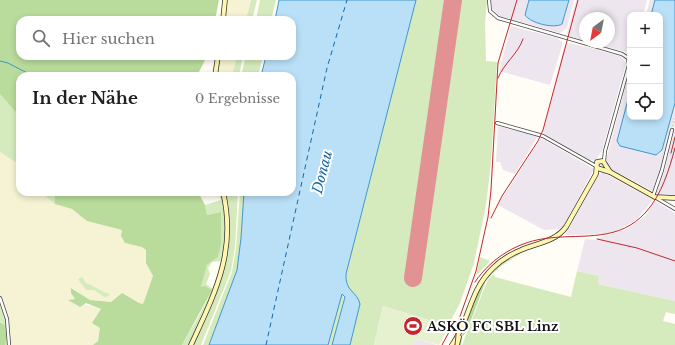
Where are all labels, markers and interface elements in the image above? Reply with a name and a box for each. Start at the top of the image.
north arrow [579,12,615,48]
map controls [627,12,663,120]
button: + [627,12,663,48]
search box [16,16,296,60]
icon: search [30,27,52,49]
text: Hier suchen [62,29,155,48]
button: − [627,48,663,84]
button: locate [627,84,663,120]
text: In der Nähe [32,88,138,109]
text: 0 Ergebnisse [195,90,280,107]
water label: Donau [308,148,336,197]
sports icon: ASKÖ FC SBL Linz [402,315,424,337]
place label: ASKÖ FC SBL Linz [426,318,558,335]

